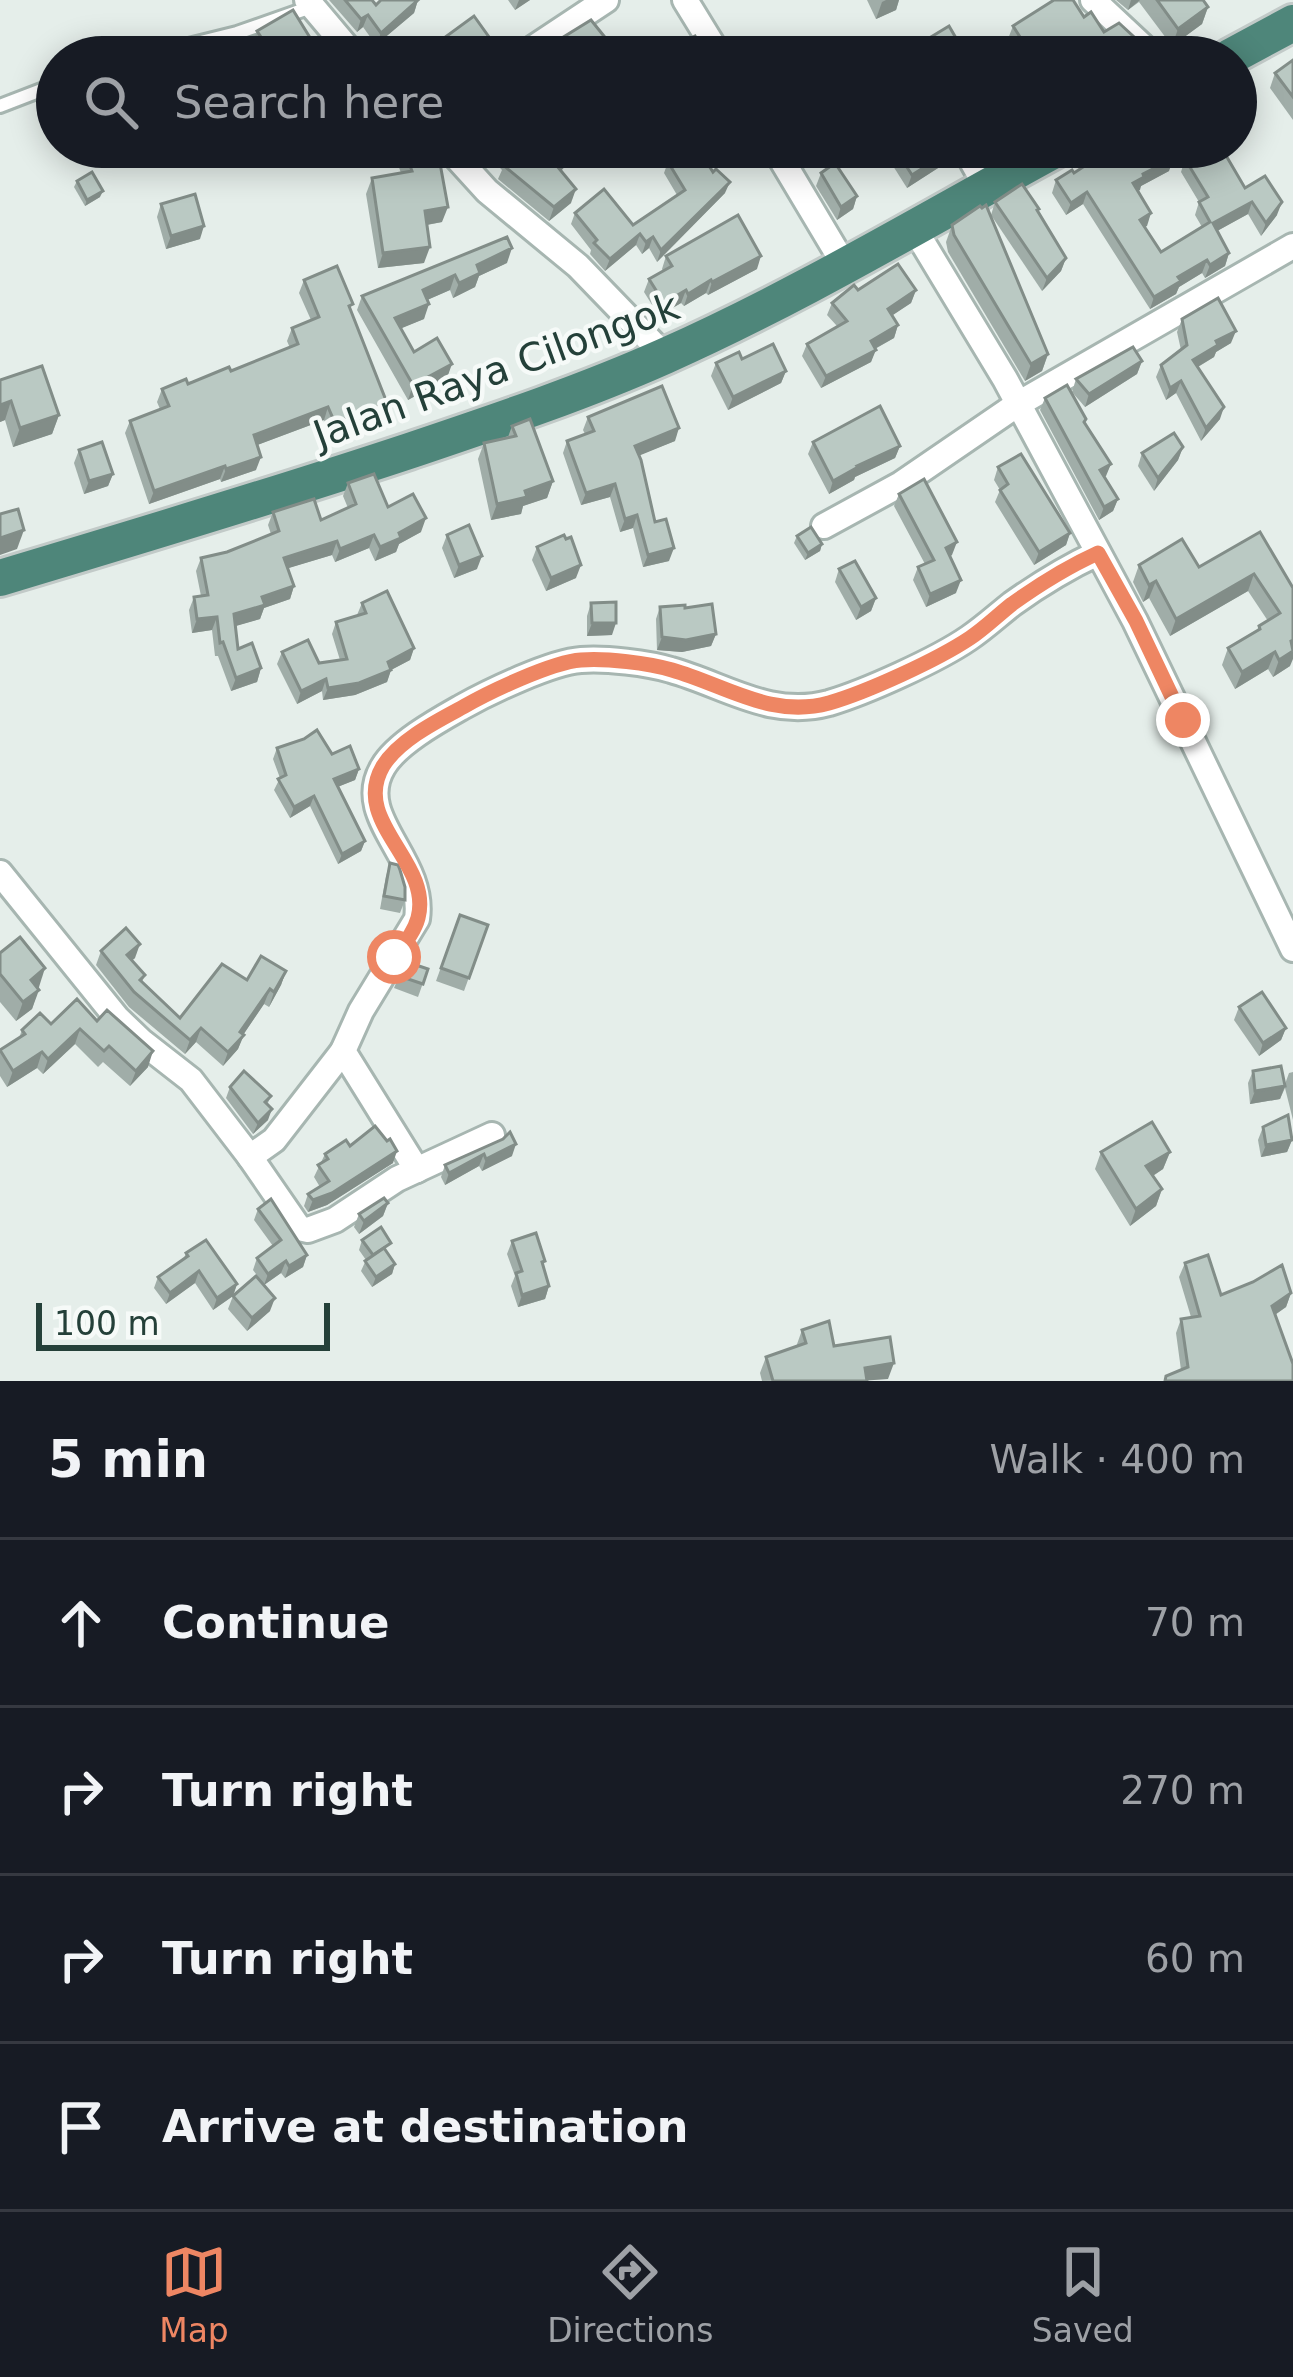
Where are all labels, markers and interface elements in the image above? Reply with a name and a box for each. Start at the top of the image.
search box [36,36,1257,168]
icon: search [78,69,144,135]
text: Search here [174,76,444,129]
street label: Jalan Raya Cilongok [305,283,685,459]
route end [1156,693,1210,747]
route start [367,930,421,984]
scale bar [36,1297,330,1350]
text: 100 m [54,1304,160,1343]
text: 5 min [48,1430,208,1489]
text: Walk · 400 m [990,1437,1245,1482]
icon: ahead [48,1590,114,1656]
text: Continue [162,1596,390,1649]
text: 70 m [1145,1600,1245,1645]
icon: right [48,1758,114,1824]
text: Turn right [162,1764,413,1817]
text: 270 m [1120,1768,1245,1813]
icon: right [48,1926,114,1992]
text: Turn right [162,1932,413,1985]
text: 60 m [1145,1936,1245,1981]
icon: arrive [48,2094,114,2160]
text: Arrive at destination [162,2100,688,2153]
tab: Map [159,2239,229,2350]
tab: Directions [547,2239,713,2350]
tab: Saved [1032,2239,1134,2350]

